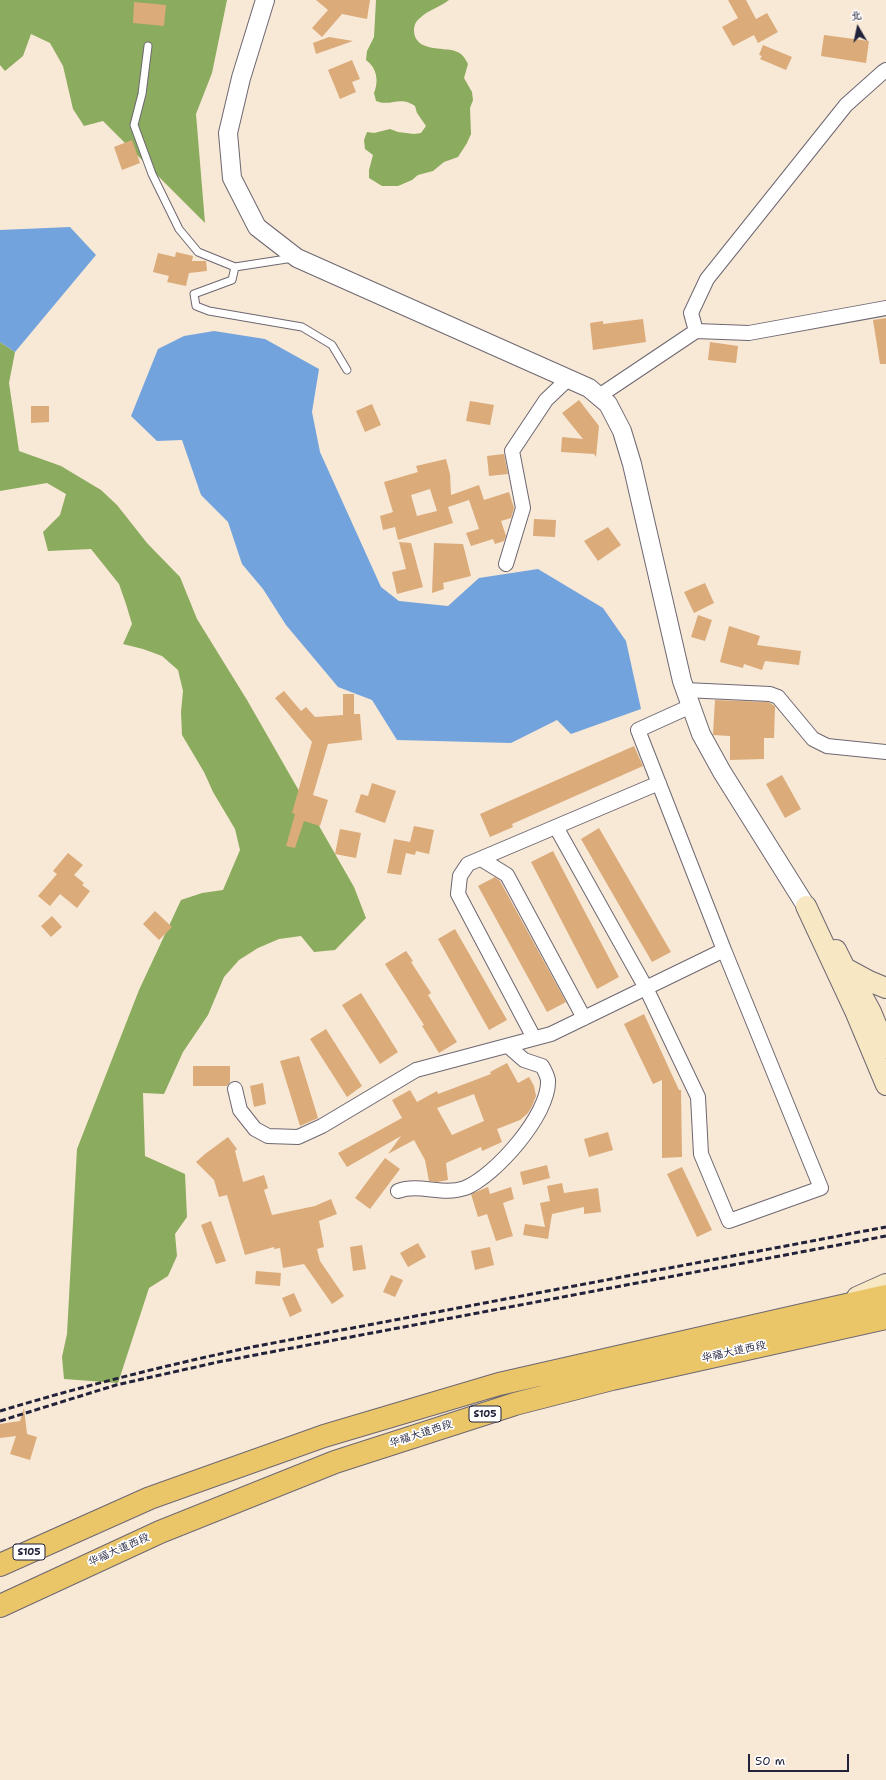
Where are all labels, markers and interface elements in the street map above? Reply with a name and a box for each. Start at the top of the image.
text: 北 [849,7,863,24]
north arrow [838,8,878,48]
street label: 华福大道西段 [700,1339,768,1365]
road number: S105 [469,1406,501,1422]
street label: 华福大道西段 [388,1418,454,1450]
street label: 华福大道西段 [86,1531,152,1569]
road number: S105 [13,1544,45,1560]
scale bar [750,1746,851,1772]
text: 50 m [755,1753,785,1769]

